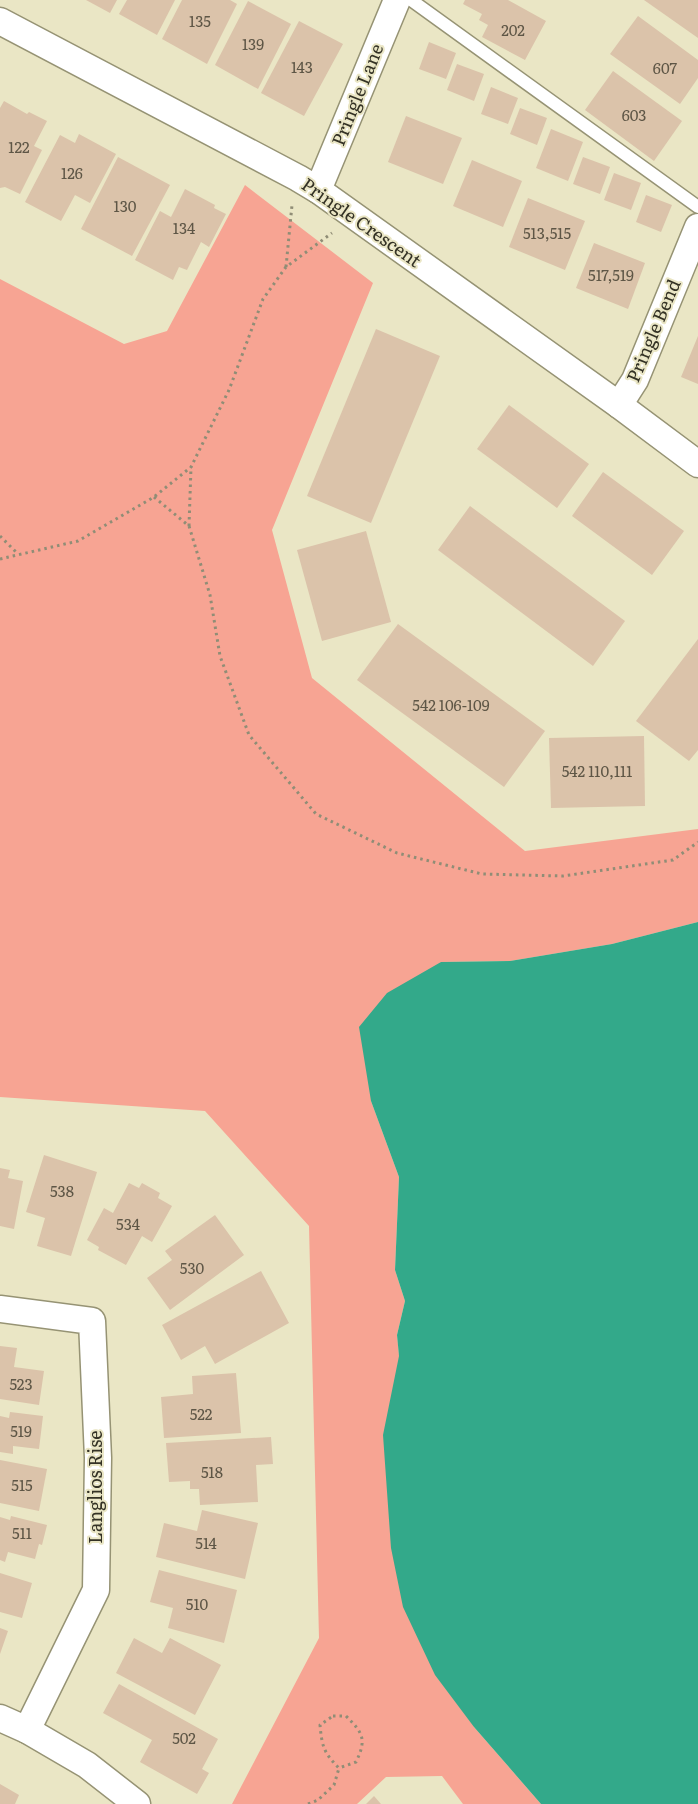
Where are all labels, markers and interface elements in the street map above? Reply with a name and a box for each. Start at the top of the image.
house number: 135 [189,9,211,32]
house number: 202 [501,18,525,41]
house number: 139 [242,32,264,55]
street label: Pringle Lane [324,39,389,150]
house number: 143 [291,55,313,78]
house number: 607 [653,56,678,79]
house number: 603 [622,103,646,126]
house number: 122 [8,135,30,158]
house number: 126 [61,161,83,184]
street label: Pringle Crescent [296,170,428,274]
house number: 130 [114,194,137,217]
house number: 134 [173,216,195,239]
house number: 513,515 [523,221,571,244]
house number: 517,519 [588,263,634,286]
street label: Pringle Bend [619,275,686,386]
house number: 542 106-109 [412,693,490,716]
house number: 542 110,111 [562,759,632,782]
house number: 538 [50,1179,74,1202]
house number: 534 [116,1212,140,1235]
house number: 530 [180,1256,205,1279]
house number: 523 [9,1372,33,1395]
house number: 522 [190,1402,213,1425]
house number: 519 [10,1419,32,1442]
street label: Langlios Rise [81,1430,108,1544]
house number: 518 [201,1460,223,1483]
house number: 515 [11,1473,33,1496]
house number: 511 [12,1521,32,1544]
house number: 514 [195,1531,217,1554]
house number: 510 [186,1592,209,1615]
house number: 502 [172,1726,196,1749]

